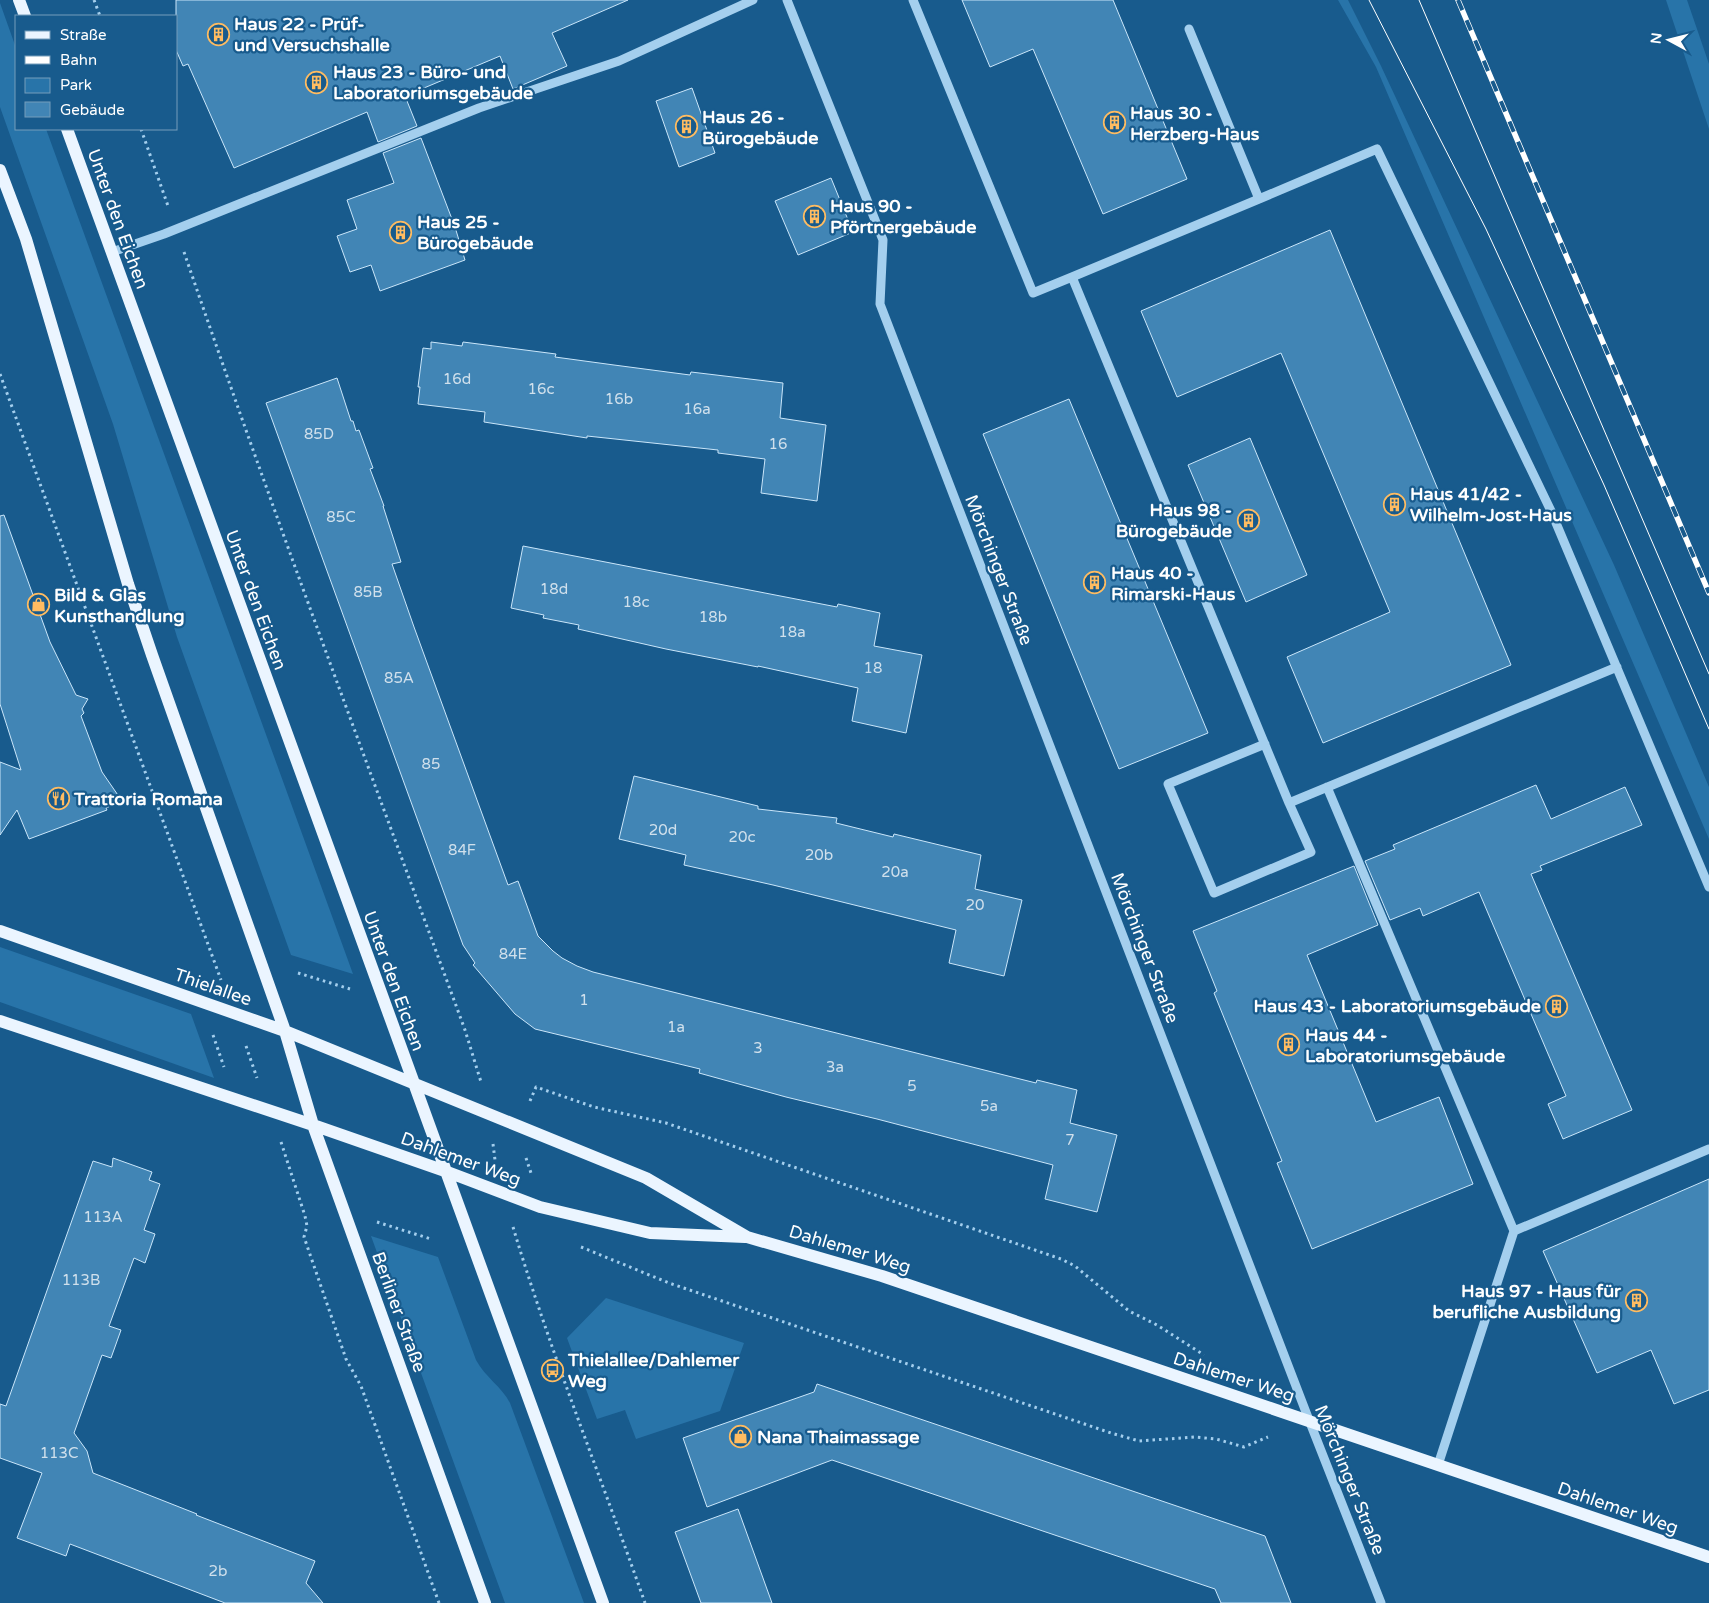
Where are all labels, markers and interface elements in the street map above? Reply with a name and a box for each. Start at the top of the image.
place label: Haus 22 - Prüf- und Versuchshalle [234,13,390,56]
legend [15,15,178,130]
north arrow [1644,15,1694,65]
building icon: Haus 22 - Prüf- und Versuchshalle [206,22,230,46]
text: Straße [60,26,106,44]
text: N [1647,32,1666,45]
text: Bahn [60,51,97,69]
place label: Haus 23 - Büro- und Laboratoriumsgebäude [333,61,533,104]
building icon: Haus 23 - Büro- und Laboratoriumsgebäude [305,70,329,94]
text: Park [60,76,92,94]
text: Gebäude [60,101,125,119]
place label: Haus 30 - Herzberg-Haus [1130,102,1260,145]
place label: Haus 26 - Bürogebäude [702,106,818,149]
building icon: Haus 30 - Herzberg-Haus [1102,111,1126,135]
building icon: Haus 26 - Bürogebäude [674,115,698,139]
street label: Unter den Eichen [82,146,154,292]
place label: Haus 90 - Pförtnergebäude [830,195,976,238]
building icon: Haus 90 - Pförtnergebäude [802,204,826,228]
place label: Haus 25 - Bürogebäude [417,211,533,254]
building icon: Haus 25 - Bürogebäude [389,220,413,244]
house number: 16d [443,370,471,388]
house number: 16c [528,380,554,398]
house number: 16b [605,390,633,408]
house number: 16a [683,400,711,418]
house number: 85D [304,425,334,443]
house number: 16 [769,435,787,453]
place label: Haus 41/42 - Wilhelm-Jost-Haus [1410,483,1572,526]
street label: Mörchinger Straße [960,492,1038,648]
building icon: Haus 41/42 - Wilhelm-Jost-Haus [1382,492,1406,516]
place label: Haus 98 - Bürogebäude [1116,499,1232,542]
house number: 85C [326,508,356,526]
building icon: Haus 98 - Bürogebäude [1236,508,1260,532]
street label: Unter den Eichen [220,527,292,673]
place label: Haus 40 - Rimarski-Haus [1111,562,1236,605]
building icon: Haus 40 - Rimarski-Haus [1083,571,1107,595]
house number: 18d [540,580,568,598]
house number: 85B [353,583,383,601]
place label: Bild & Glas Kunsthandlung [54,584,185,627]
shop icon: Bild & Glas Kunsthandlung [26,593,50,617]
house number: 18c [623,593,649,611]
house number: 18b [699,608,727,626]
house number: 18a [778,623,806,641]
house number: 18 [864,659,882,677]
house number: 85A [384,669,414,687]
house number: 85 [422,755,440,773]
restaurant icon: Trattoria Romana [46,787,70,811]
place label: Trattoria Romana [73,788,223,810]
house number: 20d [649,821,677,839]
house number: 20c [729,828,755,846]
house number: 84F [448,841,476,859]
house number: 20b [805,846,833,864]
house number: 20a [881,863,909,881]
street label: Mörchinger Straße [1106,870,1184,1026]
house number: 20 [966,896,984,914]
street label: Unter den Eichen [358,908,430,1054]
house number: 84E [499,945,527,963]
street label: Thielallee [171,964,255,1010]
house number: 1 [579,991,589,1009]
building icon: Haus 43 - Laboratoriumsgebäude [1545,994,1569,1018]
place label: Haus 43 - Laboratoriumsgebäude [1254,995,1541,1017]
house number: 1a [667,1018,685,1036]
place label: Haus 44 - Laboratoriumsgebäude [1305,1024,1505,1067]
building icon: Haus 44 - Laboratoriumsgebäude [1277,1033,1301,1057]
house number: 3 [753,1039,763,1057]
house number: 3a [826,1058,844,1076]
house number: 5 [907,1077,917,1095]
house number: 5a [980,1097,998,1115]
street label: Dahlemer Weg [398,1127,524,1191]
house number: 7 [1065,1131,1075,1149]
house number: 113A [83,1208,123,1226]
street label: Dahlemer Weg [786,1220,914,1278]
street label: Berliner Straße [367,1249,431,1375]
house number: 113B [62,1271,100,1289]
place label: Haus 97 - Haus für berufliche Ausbildung [1433,1280,1622,1323]
building icon: Haus 97 - Haus für berufliche Ausbildung [1625,1289,1649,1313]
street label: Dahlemer Weg [1171,1347,1297,1407]
place label: Thielallee/Dahlemer Weg [567,1349,740,1392]
bus stop icon: Thielallee/Dahlemer Weg [540,1358,564,1382]
street label: Mörchinger Straße [1310,1402,1390,1558]
shop icon: Nana Thaimassage [729,1425,753,1449]
place label: Nana Thaimassage [757,1426,919,1448]
house number: 113C [40,1444,78,1462]
street label: Dahlemer Weg [1555,1477,1681,1539]
house number: 2b [209,1562,227,1580]

